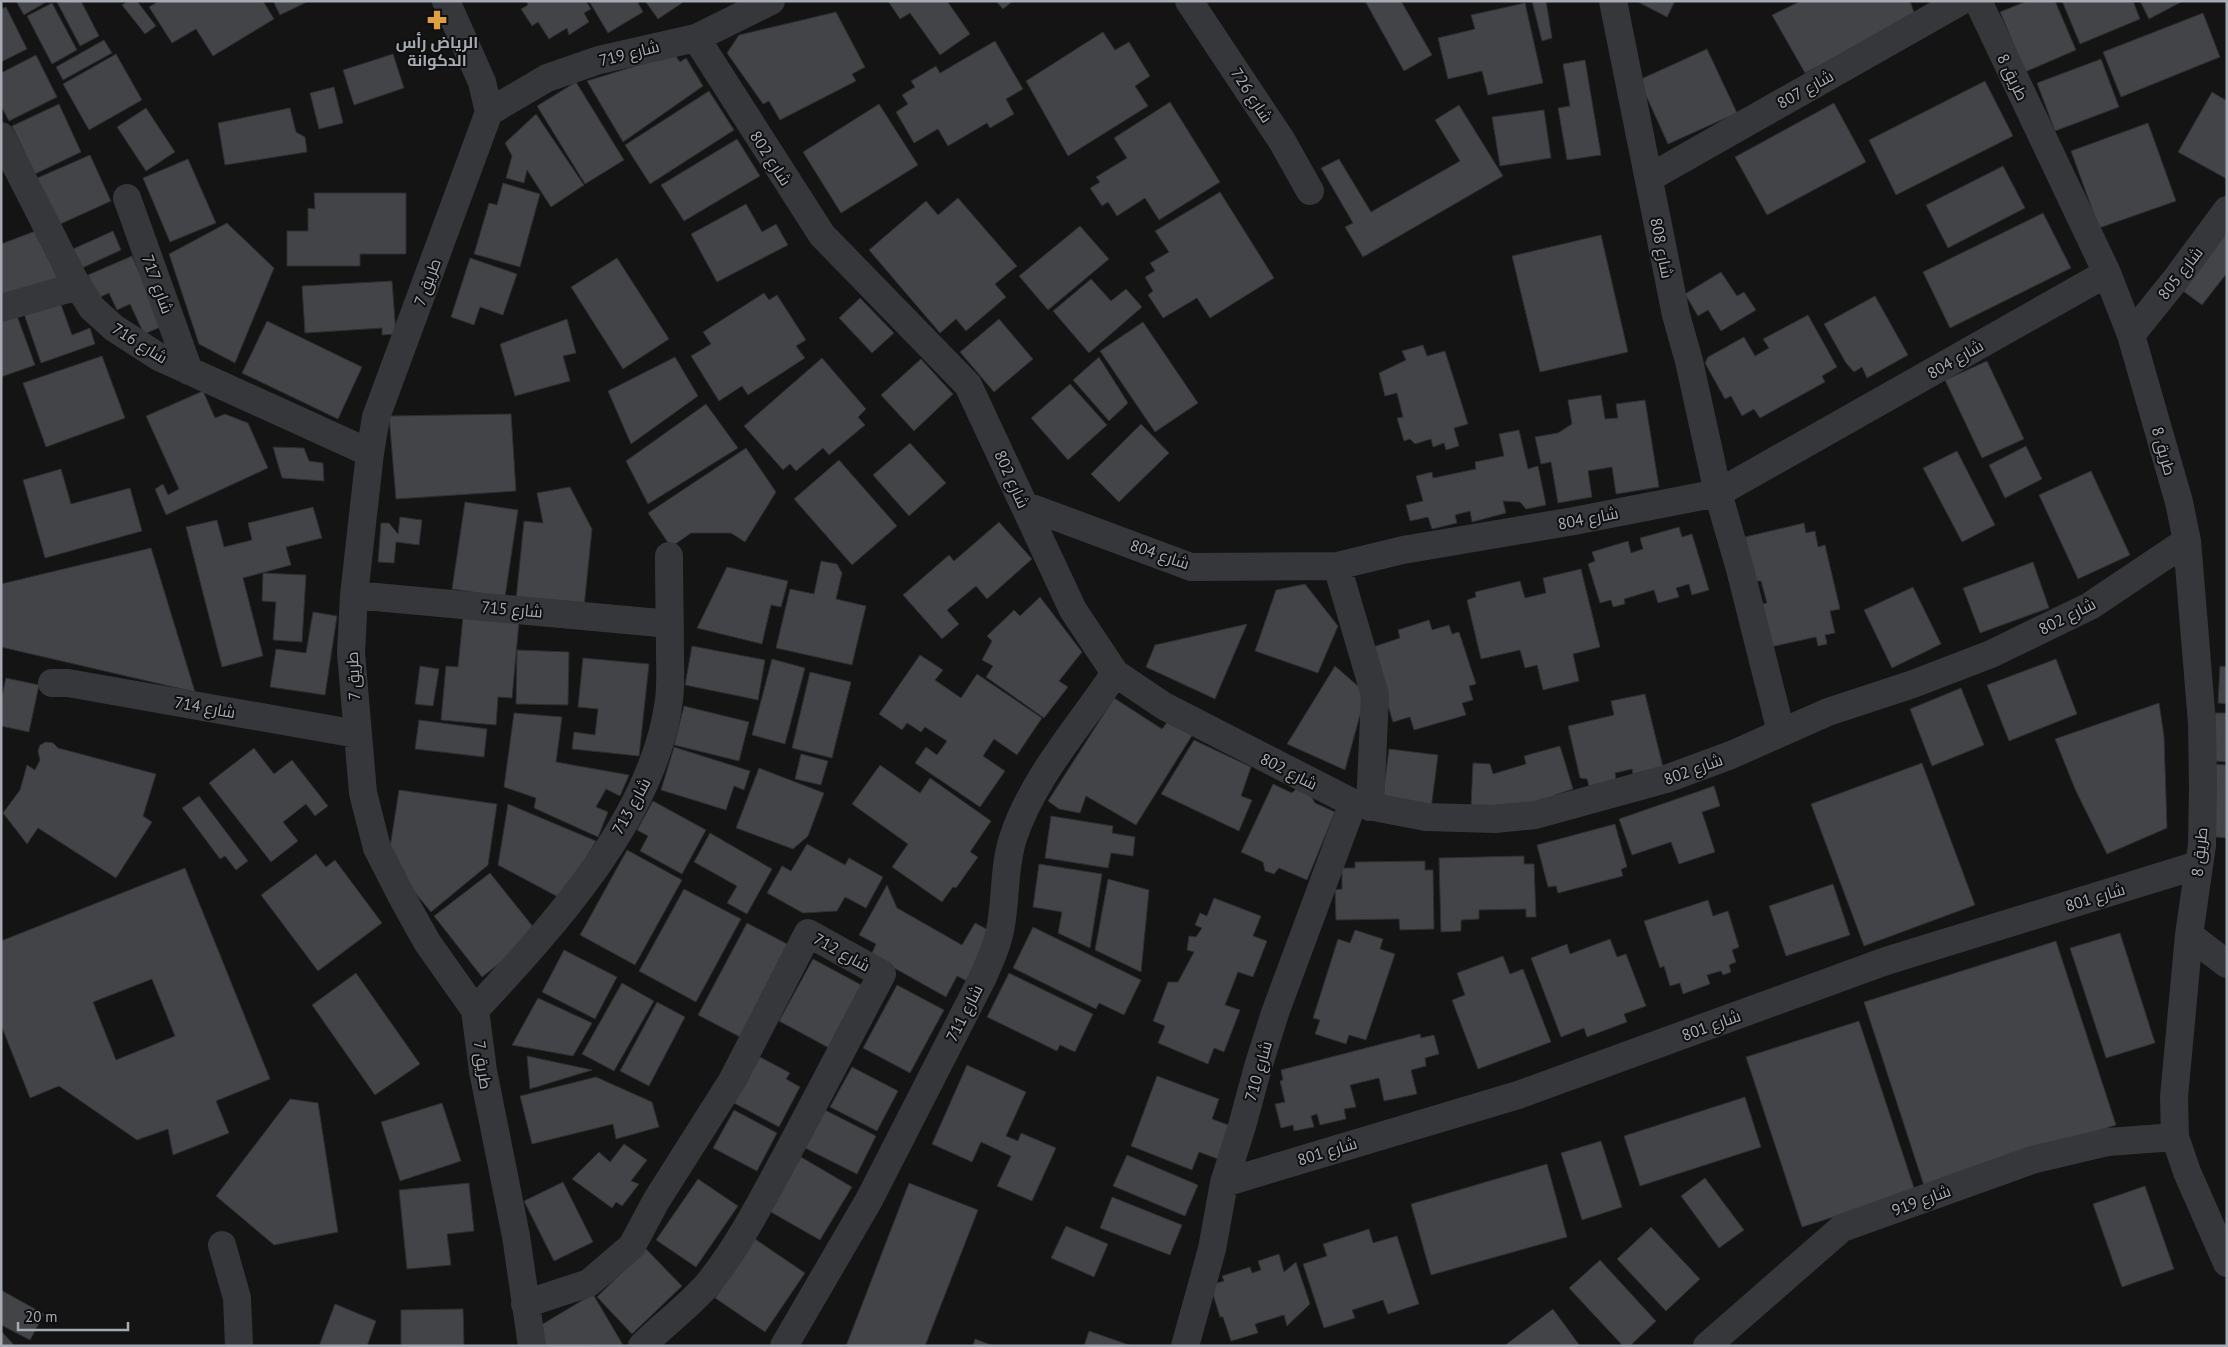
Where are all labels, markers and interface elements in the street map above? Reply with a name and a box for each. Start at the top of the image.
pharmacy icon: الرياض رأس الدكوانة [426,9,448,31]
place label: الرياض رأس الدكوانة [396,32,478,70]
street label: شارع 719 [597,36,662,72]
street label: طريق 8 [1992,50,2033,104]
street label: شارع 726 [1225,64,1277,127]
street label: شارع 807 [1773,65,1838,114]
street label: شارع 802 [744,127,796,190]
street label: شارع 808 [1644,216,1678,280]
street label: شارع 805 [2153,243,2208,305]
street label: شارع 717 [136,252,178,317]
street label: 7 طريق [409,256,446,309]
street label: شارع 716 [108,318,171,369]
street label: شارع 804 [1923,335,1988,385]
street label: طريق 8 [2147,424,2180,478]
street label: شارع 802 [989,447,1034,512]
street label: شارع 804 [1556,502,1620,536]
street label: شارع 804 [1127,535,1192,575]
street label: شارع 802 [2035,593,2100,641]
street label: شارع 715 [480,596,543,624]
street label: 7 طريق [342,651,365,701]
street label: شارع 714 [173,692,237,724]
street label: شارع 802 [1256,748,1321,796]
street label: شارع 802 [1661,749,1726,791]
street label: شارع 713 [607,774,656,839]
street label: طريق 8 [2186,826,2213,878]
street label: شارع 801 [2063,878,2128,917]
street label: شارع 712 [809,928,874,977]
street label: شارع 711 [941,981,989,1046]
street label: شارع 801 [1679,1005,1744,1047]
street label: 7 طريق [469,1039,496,1091]
street label: شارع 710 [1240,1039,1278,1104]
street label: شارع 801 [1295,1132,1360,1171]
street label: شارع 919 [1889,1180,1954,1222]
scale bar [18,1300,128,1332]
text: 20 m [25,1307,58,1326]

